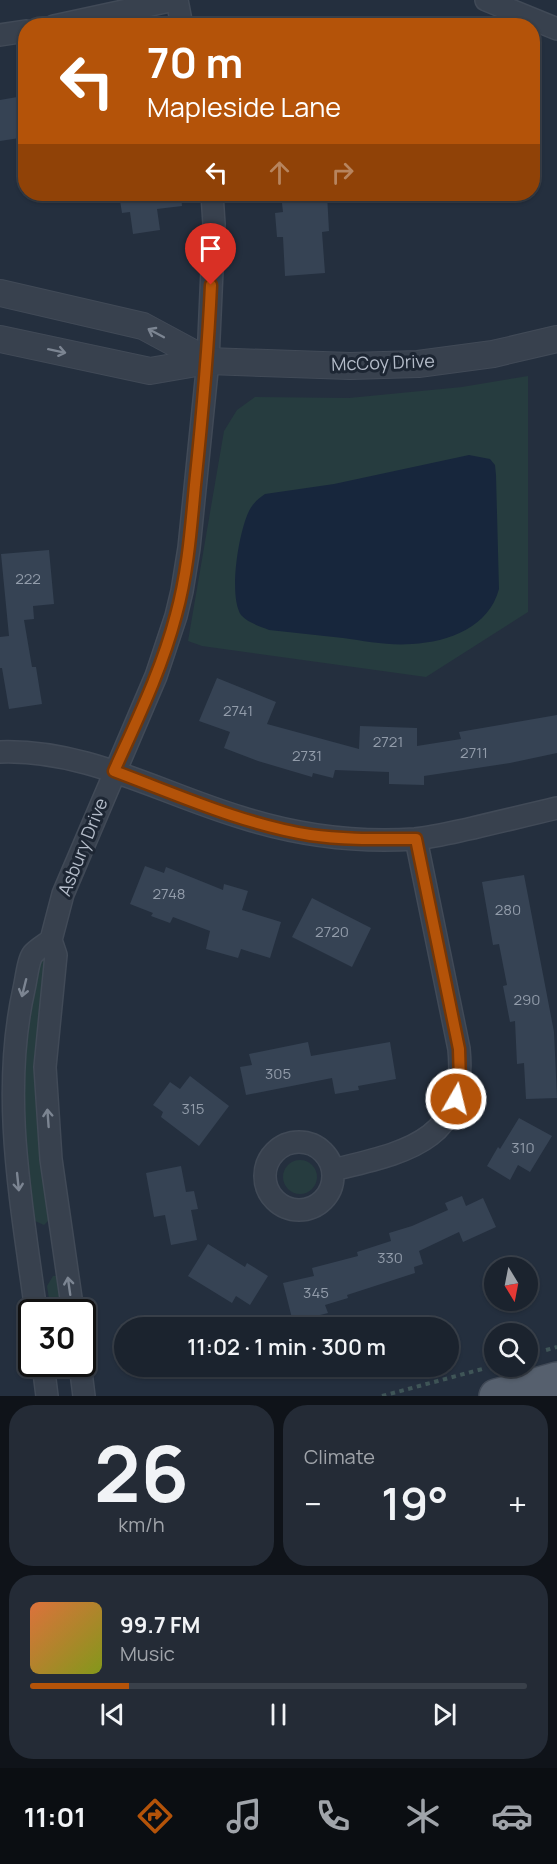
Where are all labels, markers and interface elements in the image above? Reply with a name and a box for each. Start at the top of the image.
text: 70 m [147,33,243,91]
icon: left [48,42,126,120]
text: Mapleside Lane [147,88,341,125]
icon: left [200,156,233,189]
icon: ahead [263,156,296,189]
icon: right [326,156,359,189]
pin [185,223,236,285]
icon: arrive [194,232,227,265]
one-way arrow [148,327,165,339]
one-way arrow [47,346,66,357]
street label: McCoy Drive [331,348,435,376]
house number: 222 [15,568,41,589]
house number: 2741 [223,700,253,721]
house number: 2721 [373,731,403,752]
house number: 2711 [460,742,488,763]
house number: 2731 [292,745,322,766]
street label: Asbury Drive [52,794,113,899]
house number: 2748 [152,883,186,904]
house number: 280 [495,899,521,920]
house number: 2720 [315,921,349,942]
one-way arrow [18,978,29,997]
house number: 290 [513,989,541,1010]
house number: 305 [265,1063,291,1084]
position arrow [424,1067,488,1131]
house number: 315 [182,1098,204,1119]
one-way arrow [43,1108,54,1128]
house number: 310 [511,1137,535,1158]
one-way arrow [12,1172,23,1191]
house number: 330 [377,1247,403,1268]
north arrow [484,1257,538,1311]
map controls [484,1257,538,1377]
one-way arrow [64,1276,75,1296]
house number: 345 [303,1282,329,1303]
speed limit sign: 30 [18,1299,96,1377]
button: search [484,1323,538,1377]
text: 11:02 · 1 min · 300 m [187,1332,386,1362]
text: 26 [94,1419,189,1525]
text: Climate [304,1443,375,1470]
text: 19° [381,1472,449,1534]
text: − [304,1481,322,1526]
text: + [508,1481,527,1526]
text: km/h [118,1511,165,1538]
text: 99.7 FM [120,1610,200,1640]
text: Music [120,1640,175,1667]
icon: previous [96,1698,129,1731]
icon: pause [262,1698,295,1731]
icon: next [428,1698,461,1731]
icon: directions [134,1795,176,1837]
icon: music [223,1795,265,1837]
icon: phone [312,1795,354,1837]
icon: climate [402,1795,444,1837]
icon: car [491,1795,533,1837]
text: 11:01 [24,1798,86,1835]

